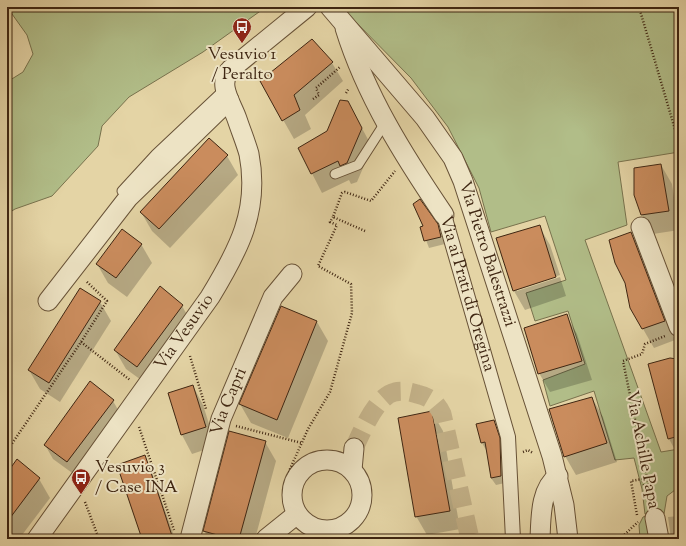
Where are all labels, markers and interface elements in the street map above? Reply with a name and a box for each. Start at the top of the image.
bus stop icon: Vesuvio 1 / Peralto [231,16,253,44]
place label: Vesuvio 1 / Peralto [208,43,277,87]
street label: Via Pietro Balestrazzi [452,178,522,330]
street label: Via ai Prati di Oregina [433,213,501,375]
street label: Via Vesuvio [149,289,220,375]
street label: Via Capri [205,364,253,438]
street label: Via Achille Papa [619,389,665,511]
place label: Vesuvio 3 / Case INA [95,456,178,500]
bus stop icon: Vesuvio 3 / Case INA [70,467,92,495]

